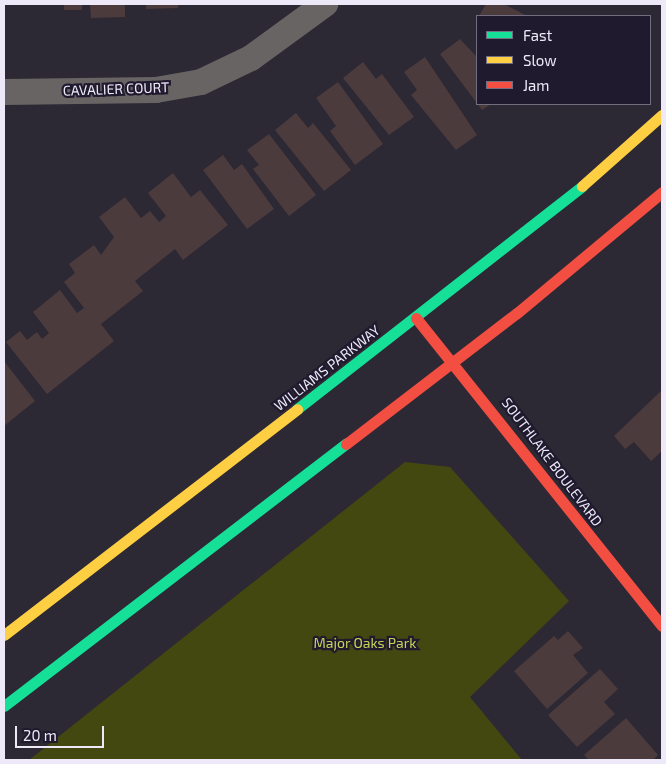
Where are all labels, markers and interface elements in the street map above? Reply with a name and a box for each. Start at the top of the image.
legend [476,15,651,105]
text: Fast [523,26,552,44]
text: Slow [523,51,557,69]
text: Jam [523,76,549,94]
street label: CAVALIER COURT [62,79,170,99]
street label: WILLIAMS PARKWAY [271,322,383,414]
street label: SOUTHLAKE BOULEVARD [498,395,606,529]
park label: Major Oaks Park [313,635,417,651]
scale bar [18,716,106,748]
text: 20 m [23,726,57,744]

